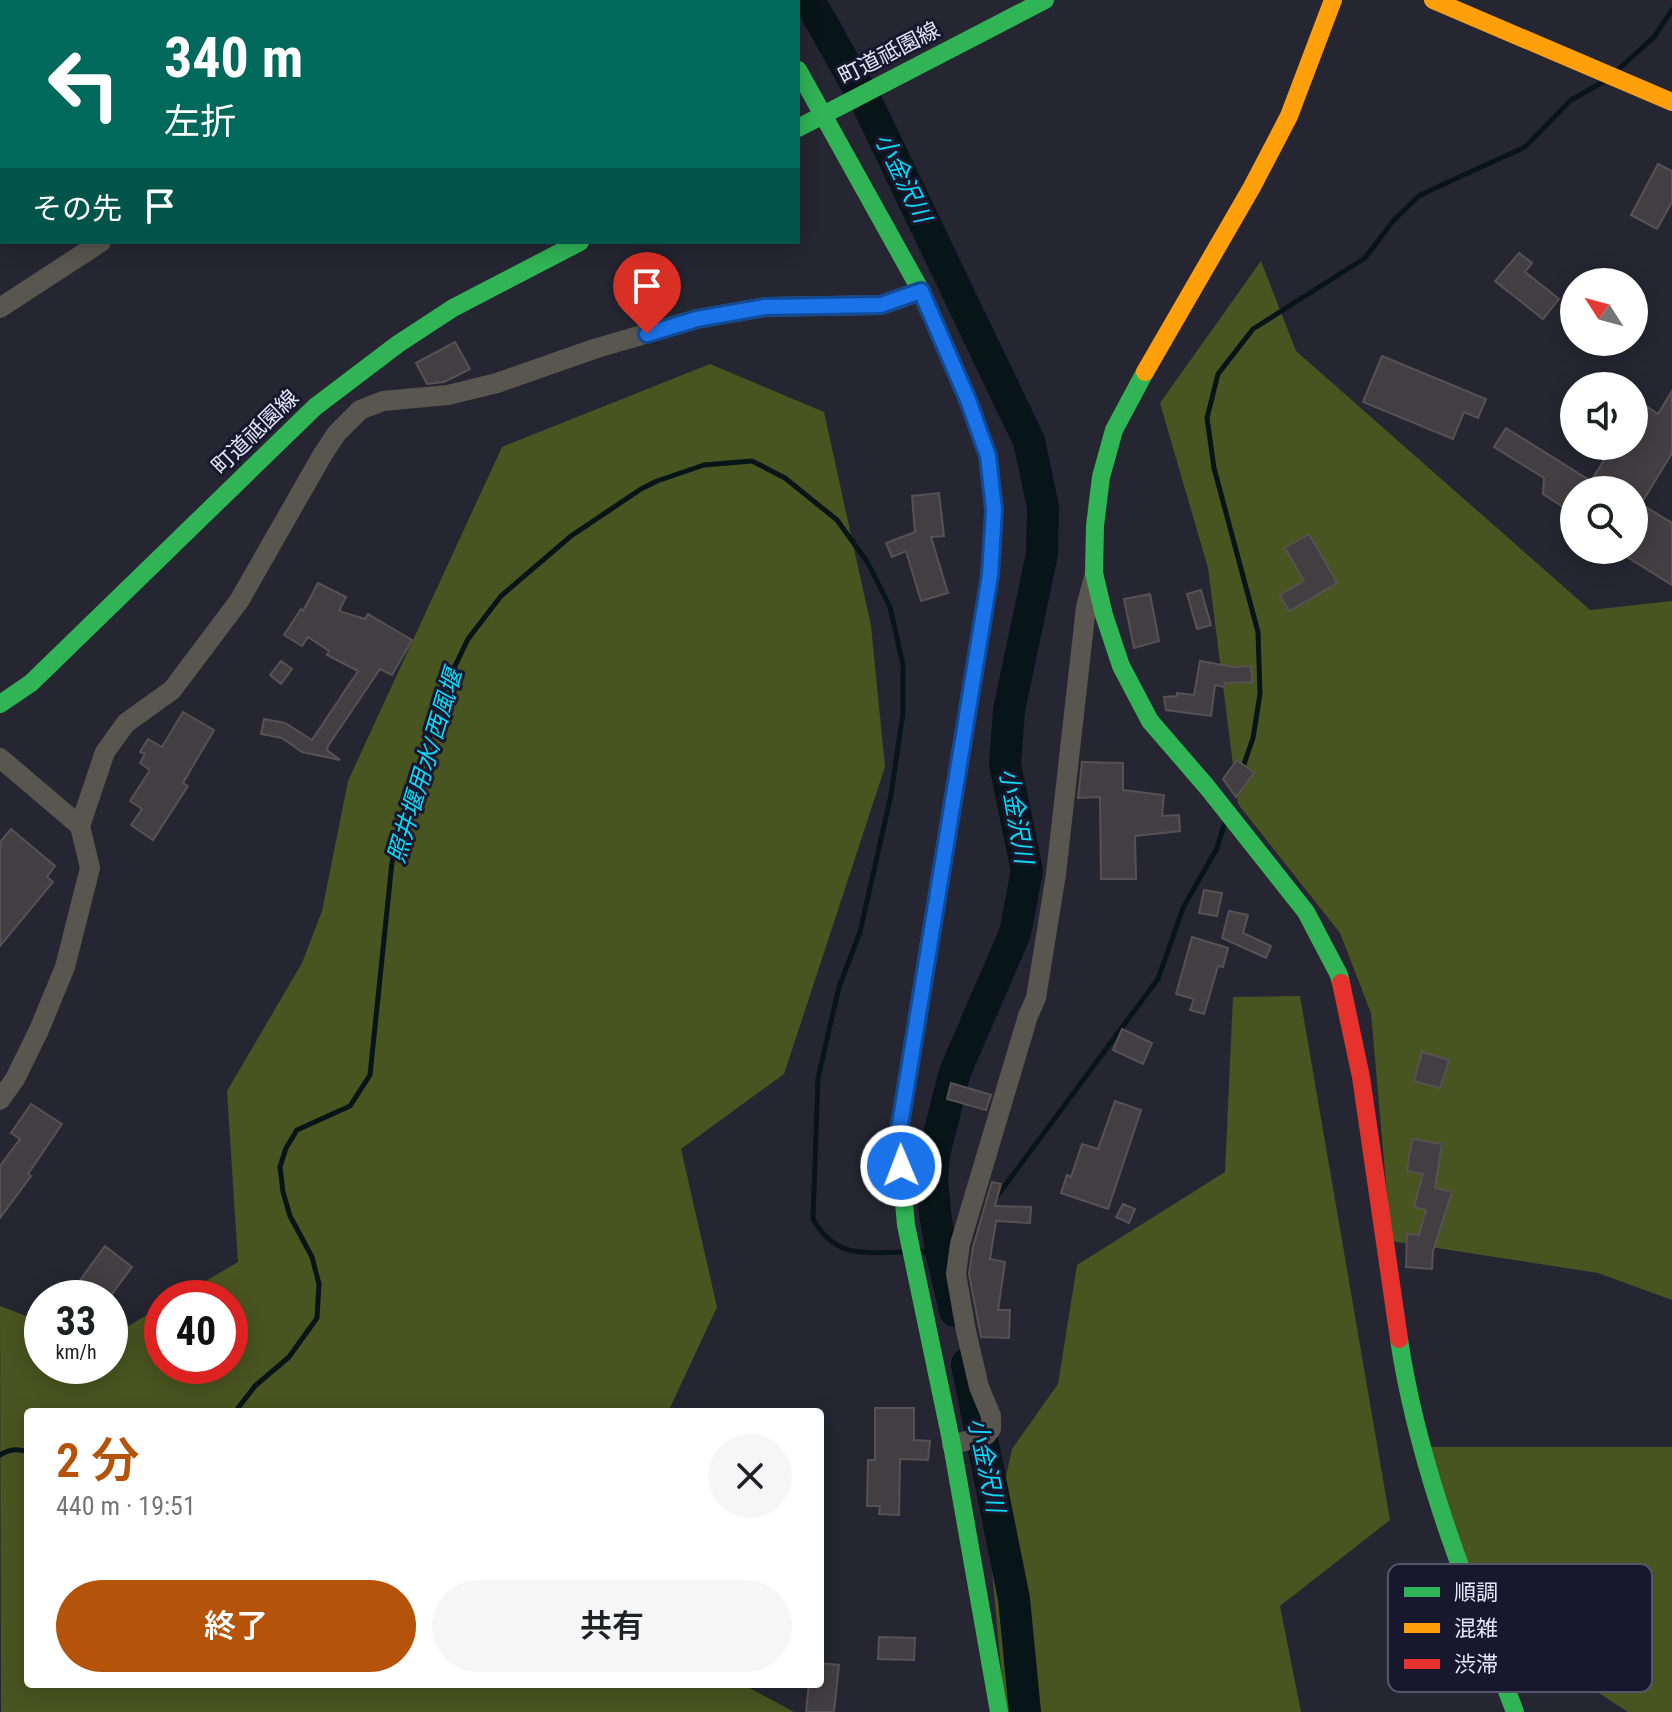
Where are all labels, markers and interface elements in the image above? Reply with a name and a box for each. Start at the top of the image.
street label: 町道祗園線 [834,17,944,89]
text: 340 m [164,25,303,91]
icon: left [32,32,136,136]
text: 左折 [164,101,236,143]
water label: 小金沢川 [869,129,938,230]
icon: arrive [138,184,182,228]
text: その先 [32,191,122,226]
pin [613,252,681,334]
icon: arrive [625,264,669,308]
north arrow [1560,268,1648,356]
map controls [1560,268,1648,564]
button: sound [1560,372,1648,460]
street label: 町道祗園線 [207,385,303,479]
button: search [1560,476,1648,564]
water label: 照井堰用水/西風堰 [382,662,469,866]
water label: 小金沢川 [994,766,1039,869]
position arrow [859,1124,943,1208]
speed limit sign: 40 [144,1280,248,1384]
text: 33 [56,1298,96,1345]
text: km/h [55,1340,97,1364]
water label: 小金沢川 [962,1415,1010,1518]
text: 2 分 [56,1432,139,1489]
button: close [708,1434,792,1518]
text: 440 m · 19:51 [56,1491,196,1521]
legend [1388,1564,1652,1692]
button: 終了 [56,1580,416,1672]
button: 共有 [432,1580,792,1672]
text: 順調 [1454,1580,1498,1605]
text: 混雑 [1454,1616,1498,1641]
text: 渋滞 [1454,1652,1498,1677]

